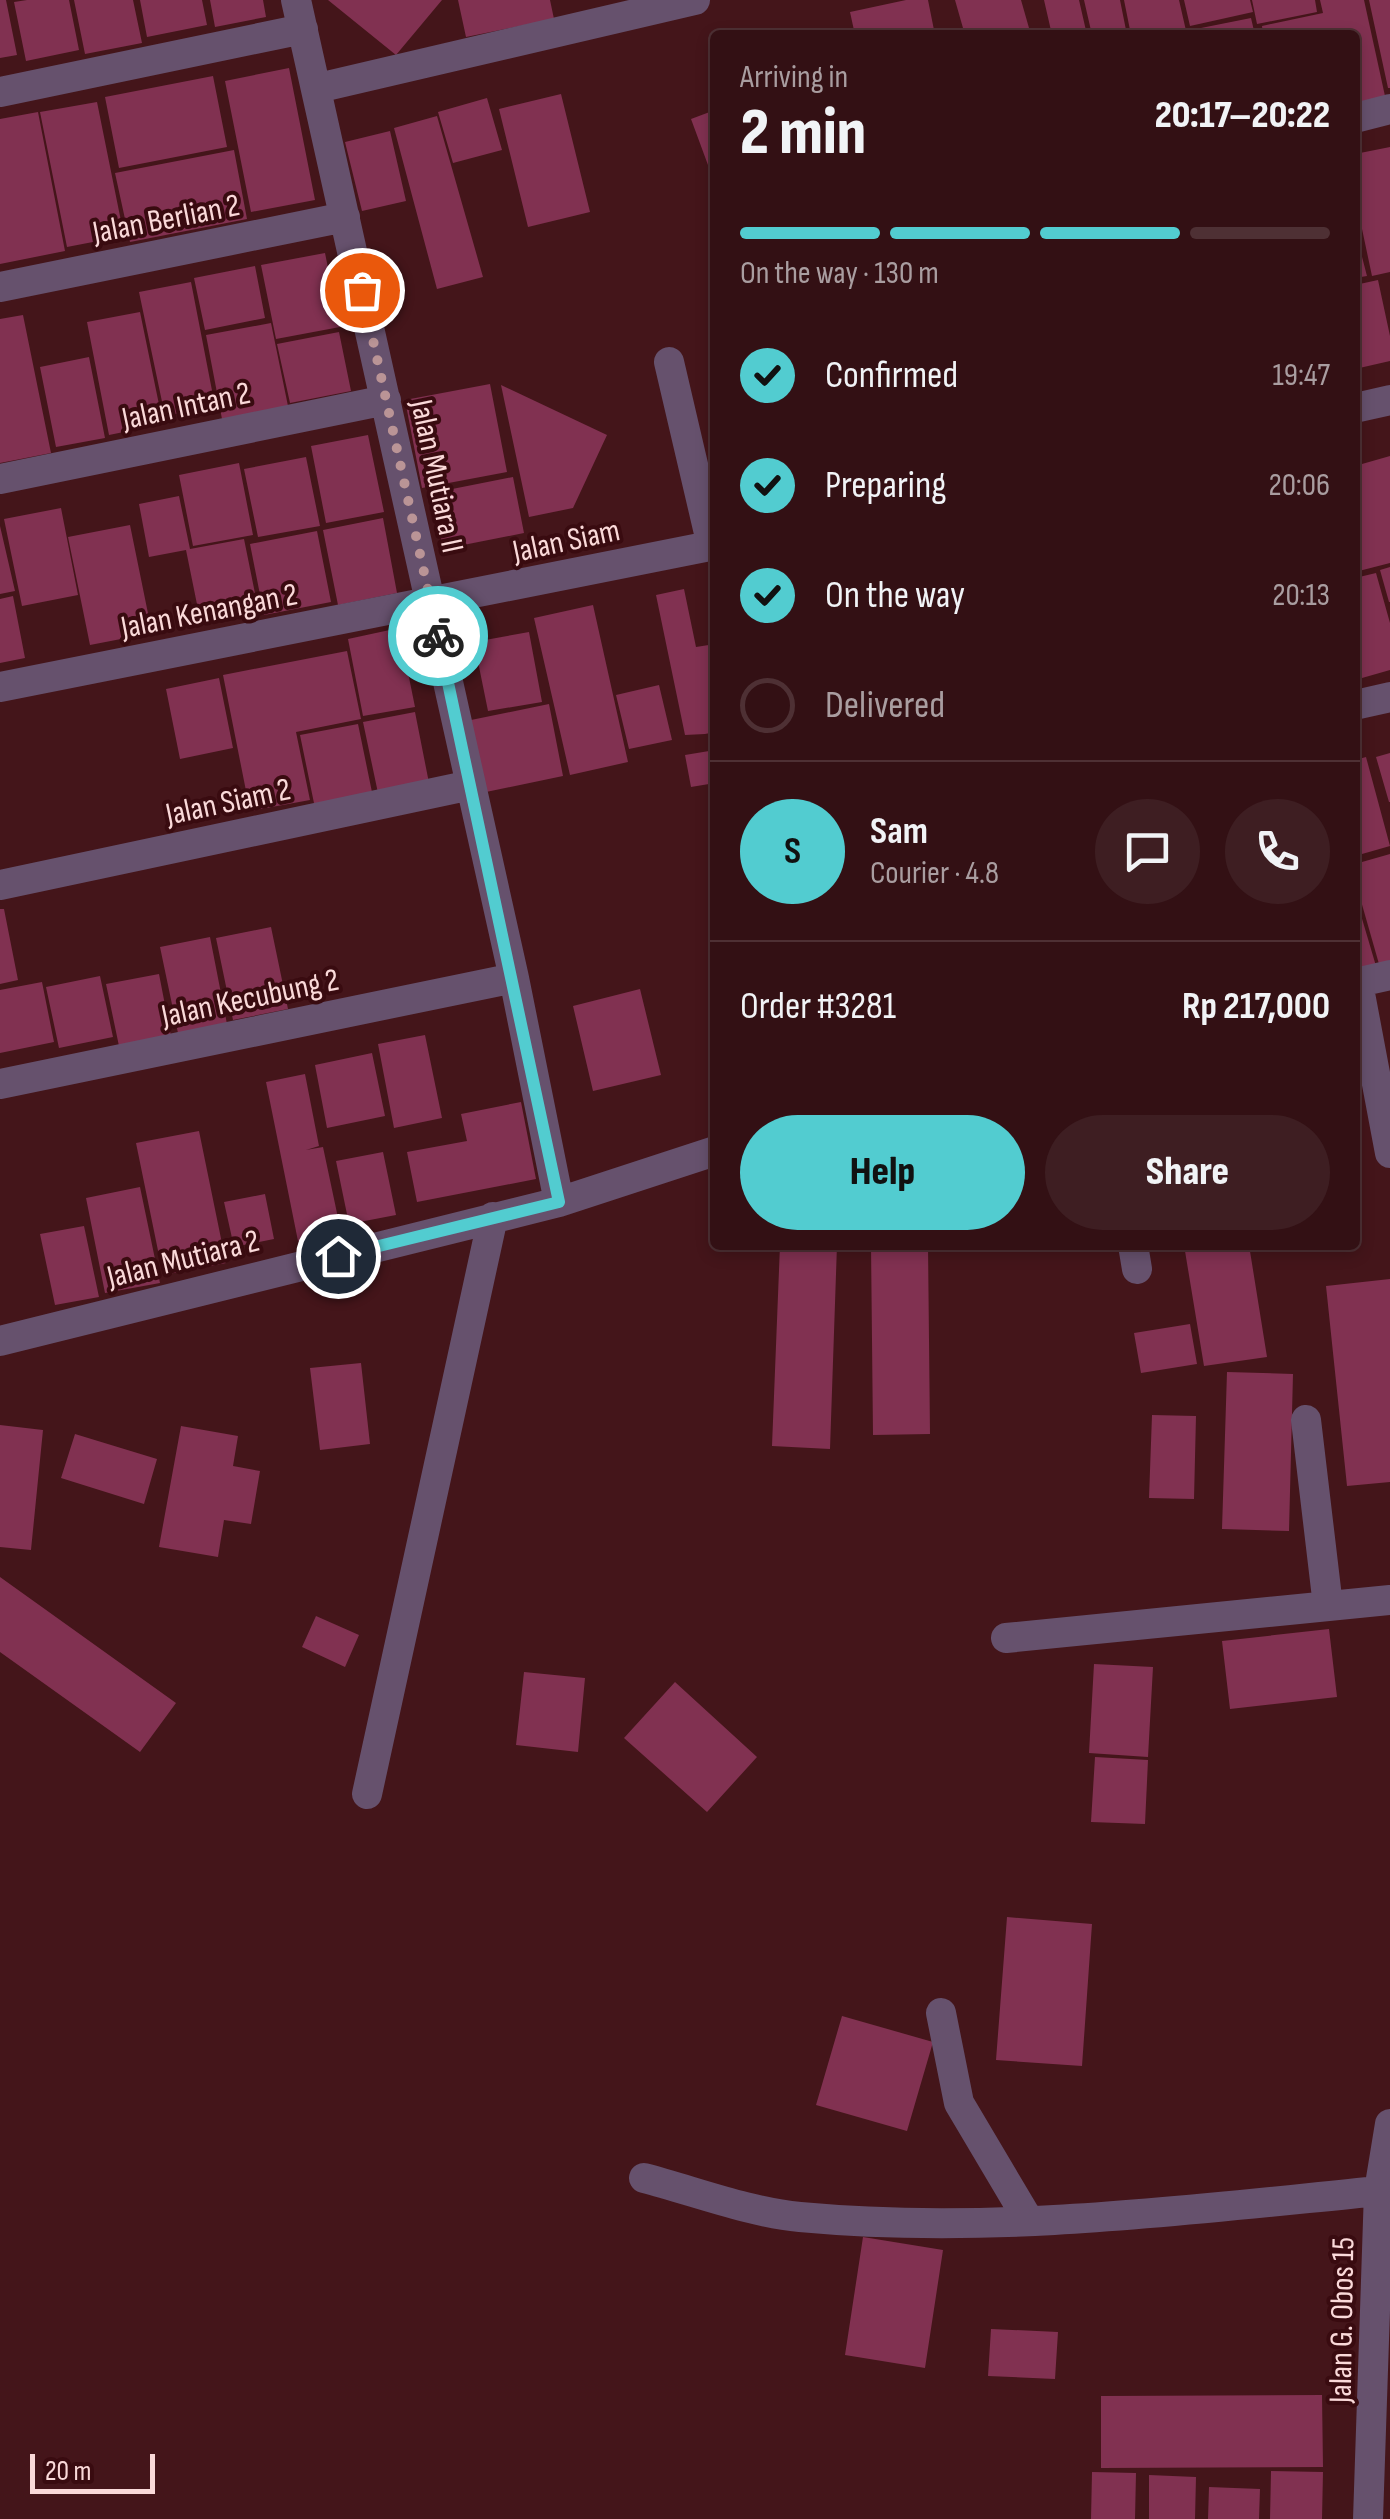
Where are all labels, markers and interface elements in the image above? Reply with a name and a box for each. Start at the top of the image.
text: Arriving in [740,58,848,97]
text: 20:17–20:22 [1155,93,1330,138]
text: 2 min [740,95,866,173]
street label: Jalan Berlian 2 [88,186,243,253]
pin [320,248,405,333]
text: On the way · 130 m [740,254,939,293]
icon: bag [335,263,390,318]
icon: check [740,348,795,403]
text: Confirmed [825,353,958,398]
text: 19:47 [1273,356,1330,395]
street label: Jalan Intan 2 [118,374,254,439]
street label: Jalan Mutiara II [401,395,472,556]
icon: check [740,458,795,513]
text: Preparing [825,463,946,508]
text: 20:06 [1269,466,1330,505]
street label: Jalan Siam [508,511,623,572]
icon: check [740,568,795,623]
text: On the way [825,573,965,618]
street label: Jalan Kenangan 2 [117,575,301,648]
text: 20:13 [1272,576,1330,615]
courier [388,586,488,686]
icon: bike [411,609,466,664]
text: Delivered [825,683,945,728]
street label: Jalan Siam 2 [161,770,294,835]
button: chat [1095,799,1200,904]
button: phone [1225,799,1330,904]
text: Sam [870,809,928,854]
text: S [784,829,801,874]
text: Courier · 4.8 [870,854,999,893]
street label: Jalan Kecubung 2 [157,961,343,1036]
text: Order #3281 [740,984,896,1029]
text: Rp 217,000 [1182,984,1330,1029]
button: Help [740,1115,1025,1230]
button: Share [1045,1115,1330,1230]
pin [296,1214,381,1299]
street label: Jalan Mutiara 2 [102,1222,264,1297]
icon: home [311,1229,366,1284]
street label: Jalan G. Obos 15 [1322,2237,1363,2404]
scale bar [30,2449,155,2494]
text: 20 m [45,2455,91,2488]

